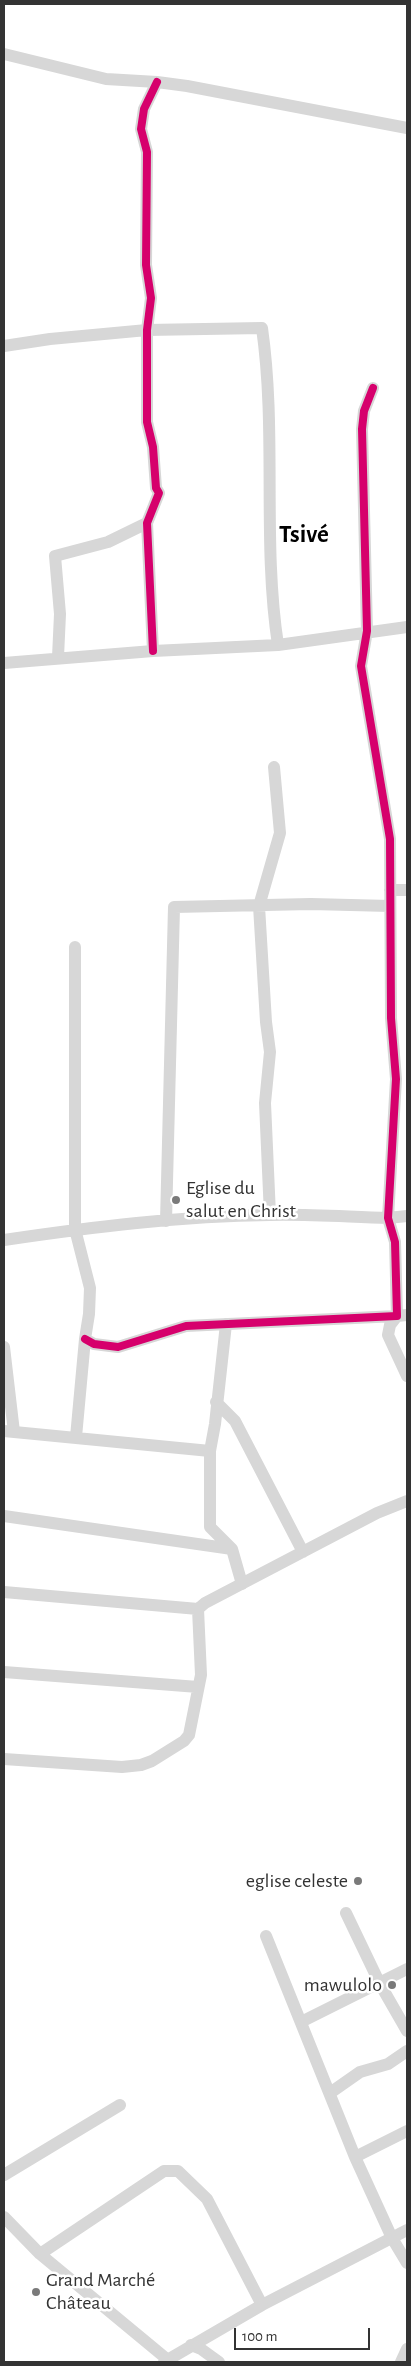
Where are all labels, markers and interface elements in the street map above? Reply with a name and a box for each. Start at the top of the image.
district label: Tsivé [279,519,329,549]
place label: Eglise du salut en Christ [186,1176,296,1223]
marker: Eglise du salut en Christ [170,1194,182,1206]
place label: eglise celeste [246,1869,348,1893]
marker: eglise celeste [352,1875,364,1887]
place label: mawulolo [304,1973,382,1997]
marker: mawulolo [386,1979,398,1991]
place label: Grand Marché Château [46,2268,155,2315]
marker: Grand Marché Château [30,2286,42,2298]
scale bar [236,2318,372,2350]
text: 100 m [242,2329,277,2344]

